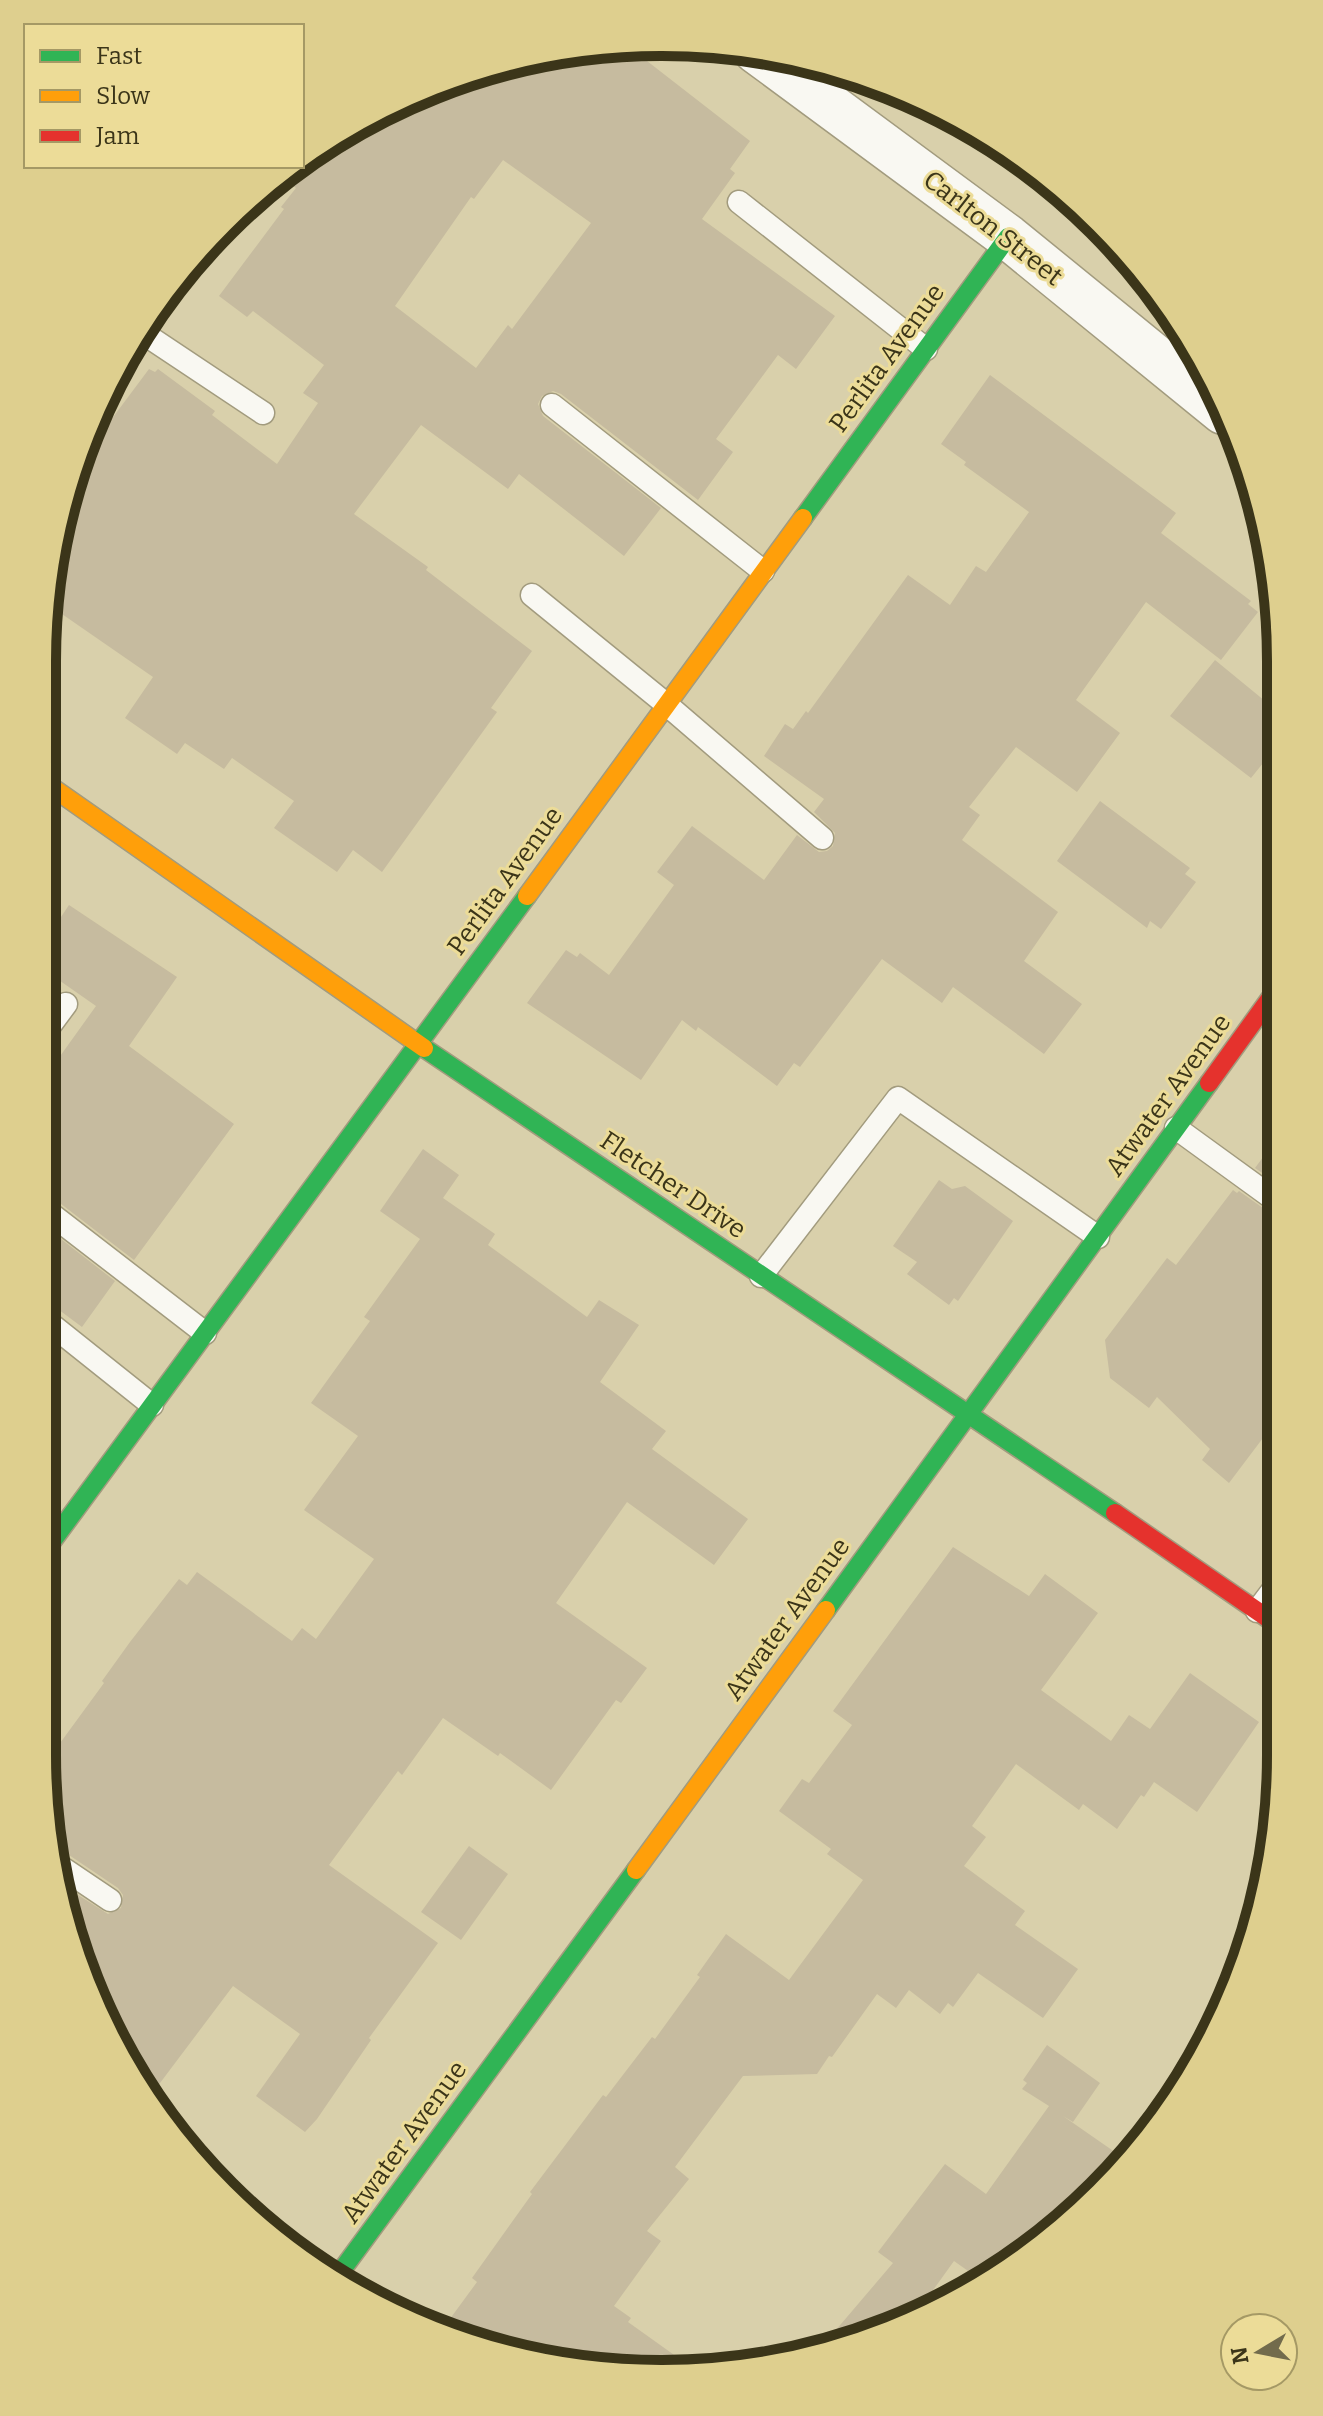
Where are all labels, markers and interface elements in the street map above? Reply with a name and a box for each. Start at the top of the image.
legend [24,24,304,168]
text: Fast [96,42,142,70]
text: Slow [96,82,151,110]
text: Jam [95,122,140,150]
street label: Carlton Street [917,164,1069,292]
street label: Perlita Avenue [823,278,951,438]
street label: Perlita Avenue [441,801,569,961]
street label: Atwater Avenue [1099,1008,1237,1182]
street label: Fletcher Drive [594,1125,752,1245]
street label: Atwater Avenue [718,1532,856,1706]
street label: Atwater Avenue [335,2055,473,2229]
north arrow [1219,2312,1299,2392]
text: N [1225,2345,1255,2366]

